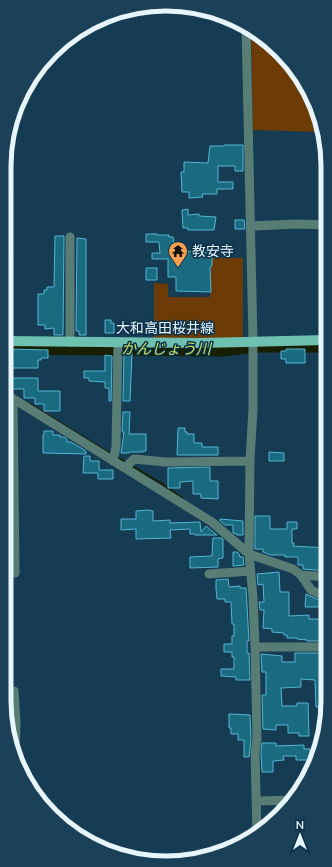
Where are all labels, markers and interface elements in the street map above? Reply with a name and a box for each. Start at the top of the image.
temple icon: 教安寺 [167,240,189,268]
place label: 教安寺 [192,242,234,260]
street label: 大和高田桜井線 [116,319,214,337]
water label: かんじょう川 [121,339,213,358]
north arrow [280,815,320,855]
text: N [296,818,304,832]

